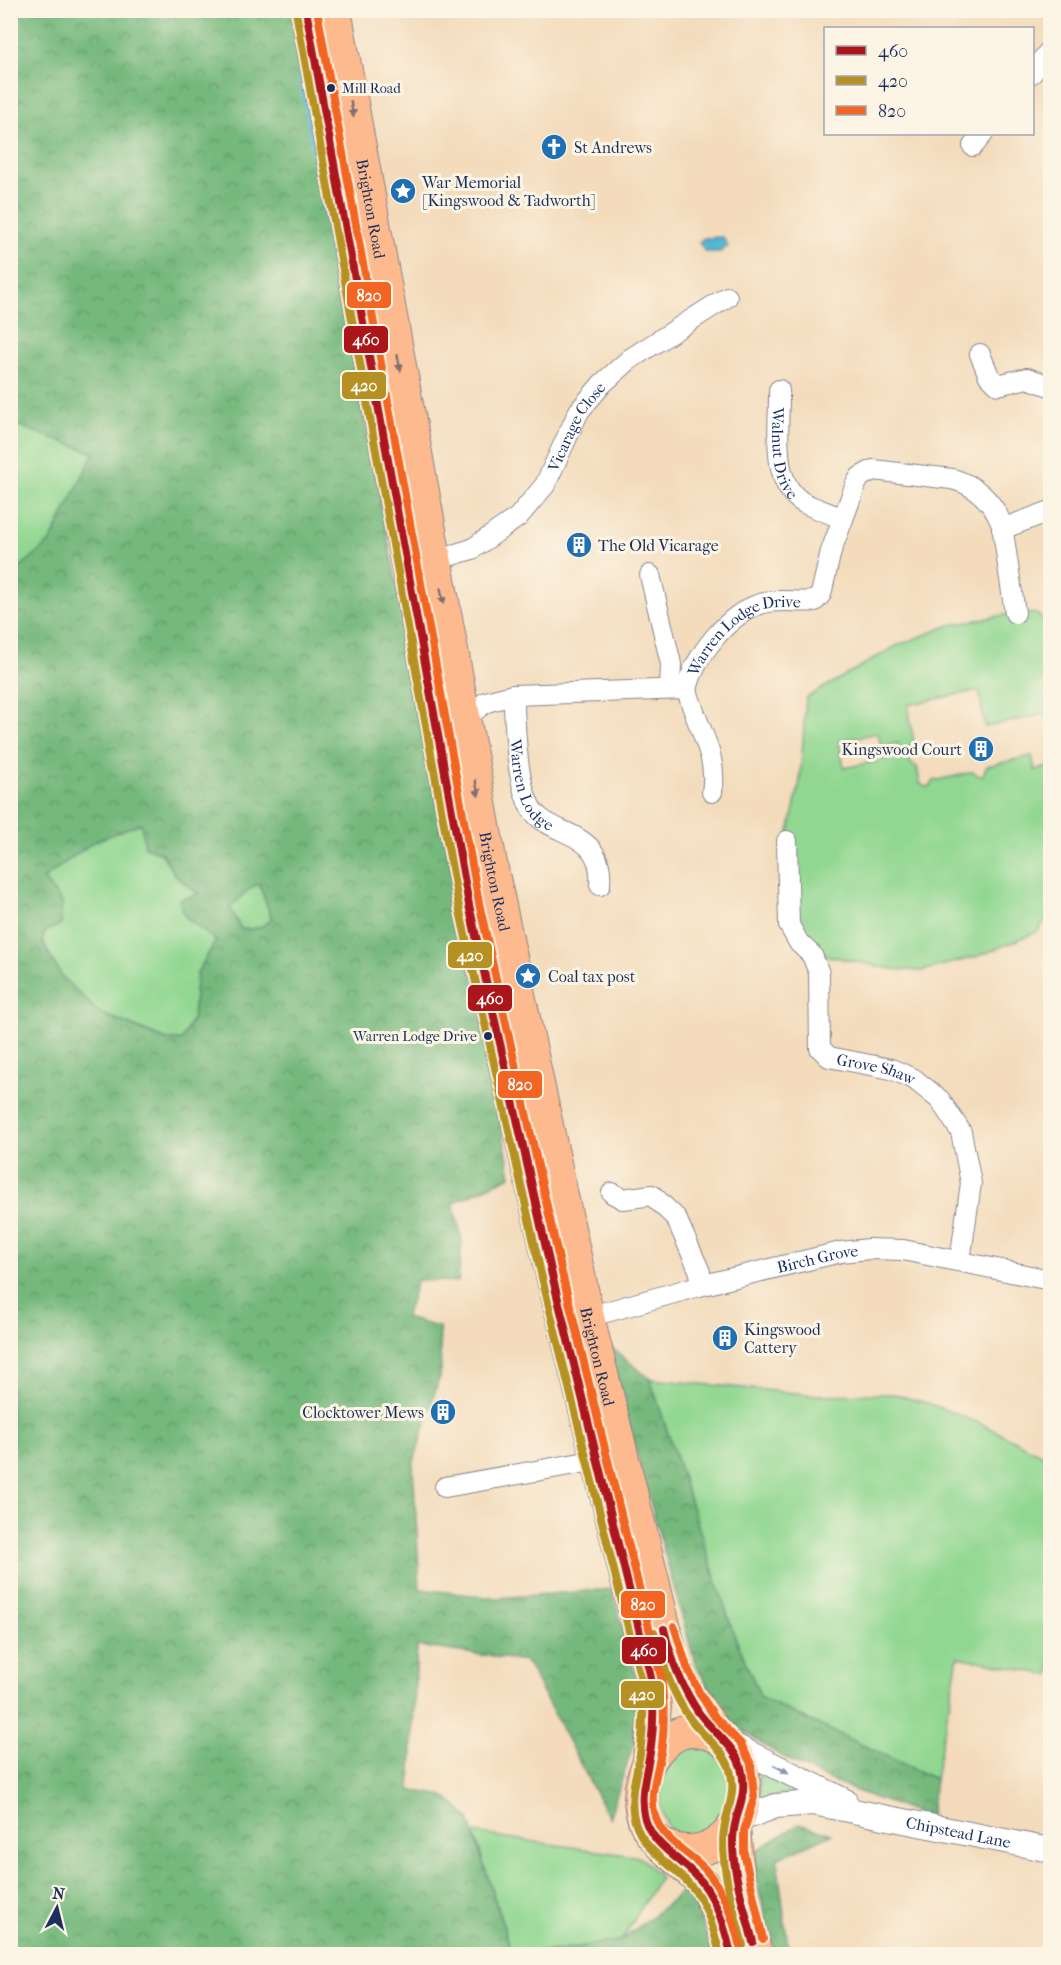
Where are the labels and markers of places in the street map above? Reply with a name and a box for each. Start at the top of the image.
place label: Mill Road [342,80,401,97]
marker: Mill Road [325,82,337,94]
church icon: St Andrews [539,132,569,162]
place label: St Andrews [574,138,652,157]
place label: War Memorial [Kingswood & Tadworth] [421,173,596,210]
place icon: War Memorial [Kingswood & Tadworth] [388,176,418,206]
building icon: The Old Vicarage [564,530,594,560]
place label: The Old Vicarage [598,536,719,555]
building icon: Kingswood Court [966,734,996,764]
place label: Kingswood Court [842,740,962,759]
place icon: Coal tax post [513,961,543,991]
place label: Coal tax post [548,967,636,986]
place label: Warren Lodge Drive [352,1028,477,1045]
marker: Warren Lodge Drive [482,1030,494,1042]
place label: Kingswood Cattery [744,1320,821,1357]
building icon: Kingswood Cattery [710,1323,740,1353]
building icon: Clocktower Mews [428,1397,458,1427]
place label: Clocktower Mews [302,1403,424,1422]

